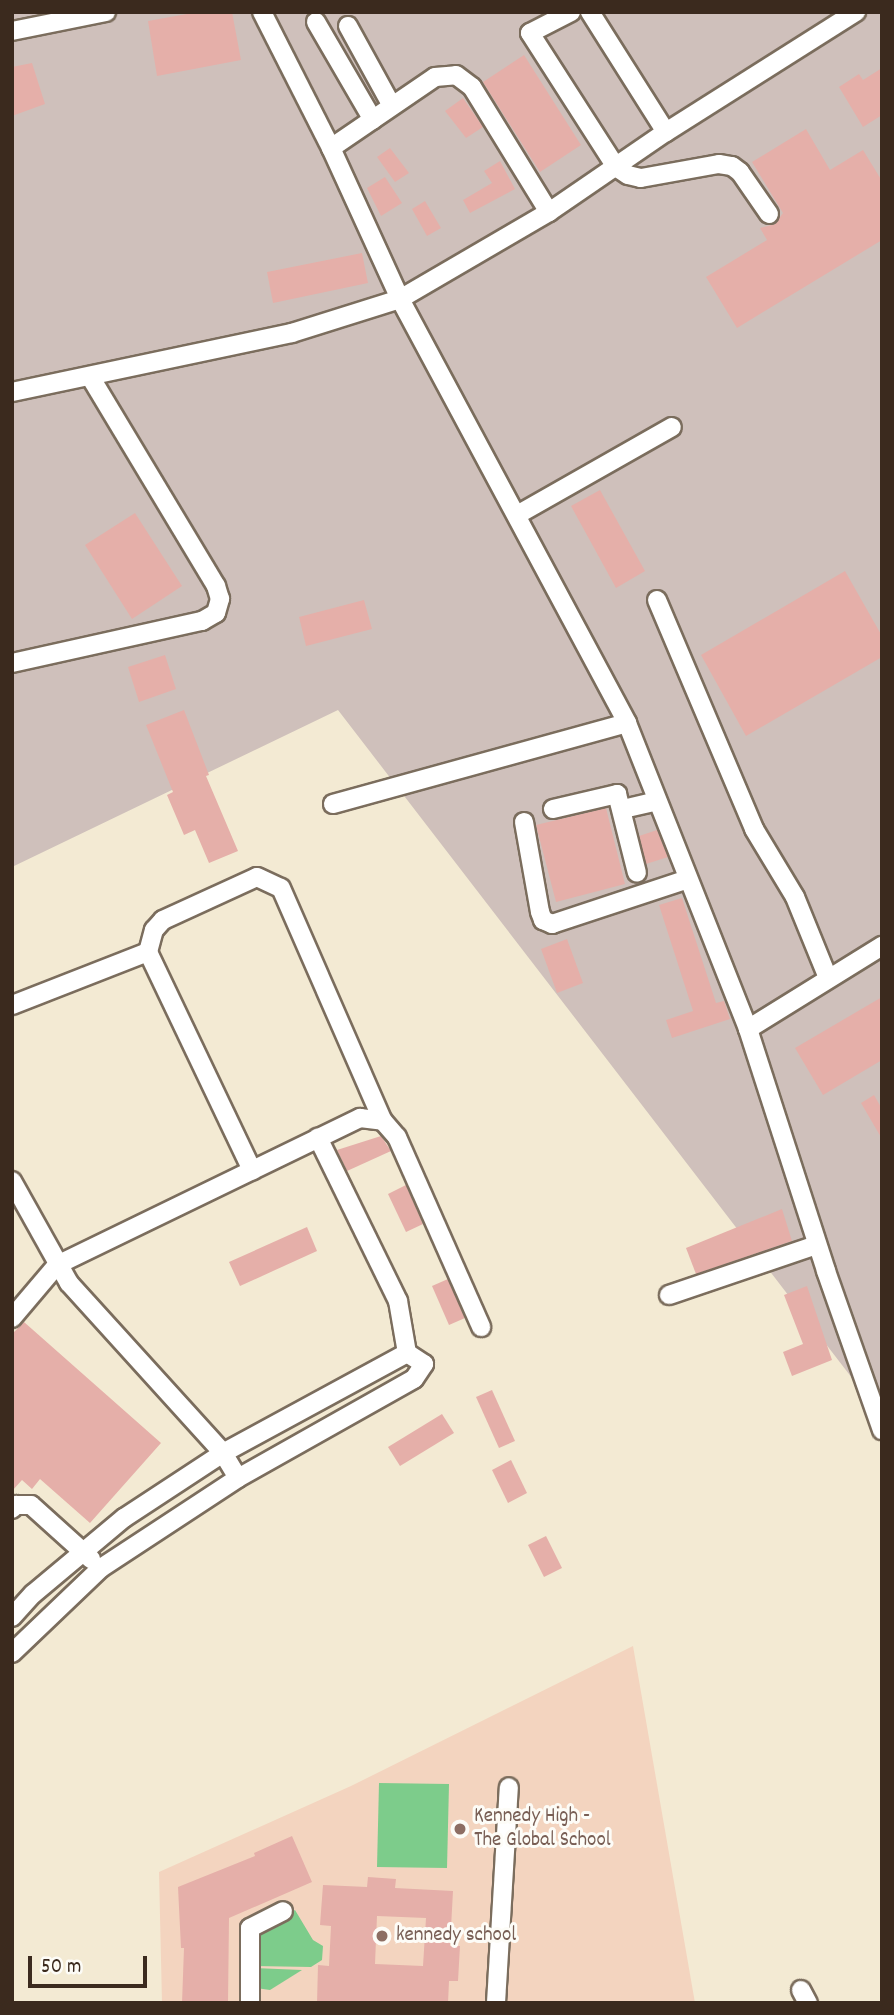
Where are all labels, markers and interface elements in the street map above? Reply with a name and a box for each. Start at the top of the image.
place label: Kennedy High - The Global School [474,1804,611,1854]
marker: Kennedy High - The Global School [452,1821,468,1837]
place label: kennedy school [396,1923,516,1949]
marker: kennedy school [374,1928,390,1944]
scale bar [32,1941,150,1985]
text: 50 m [41,1953,81,1983]

